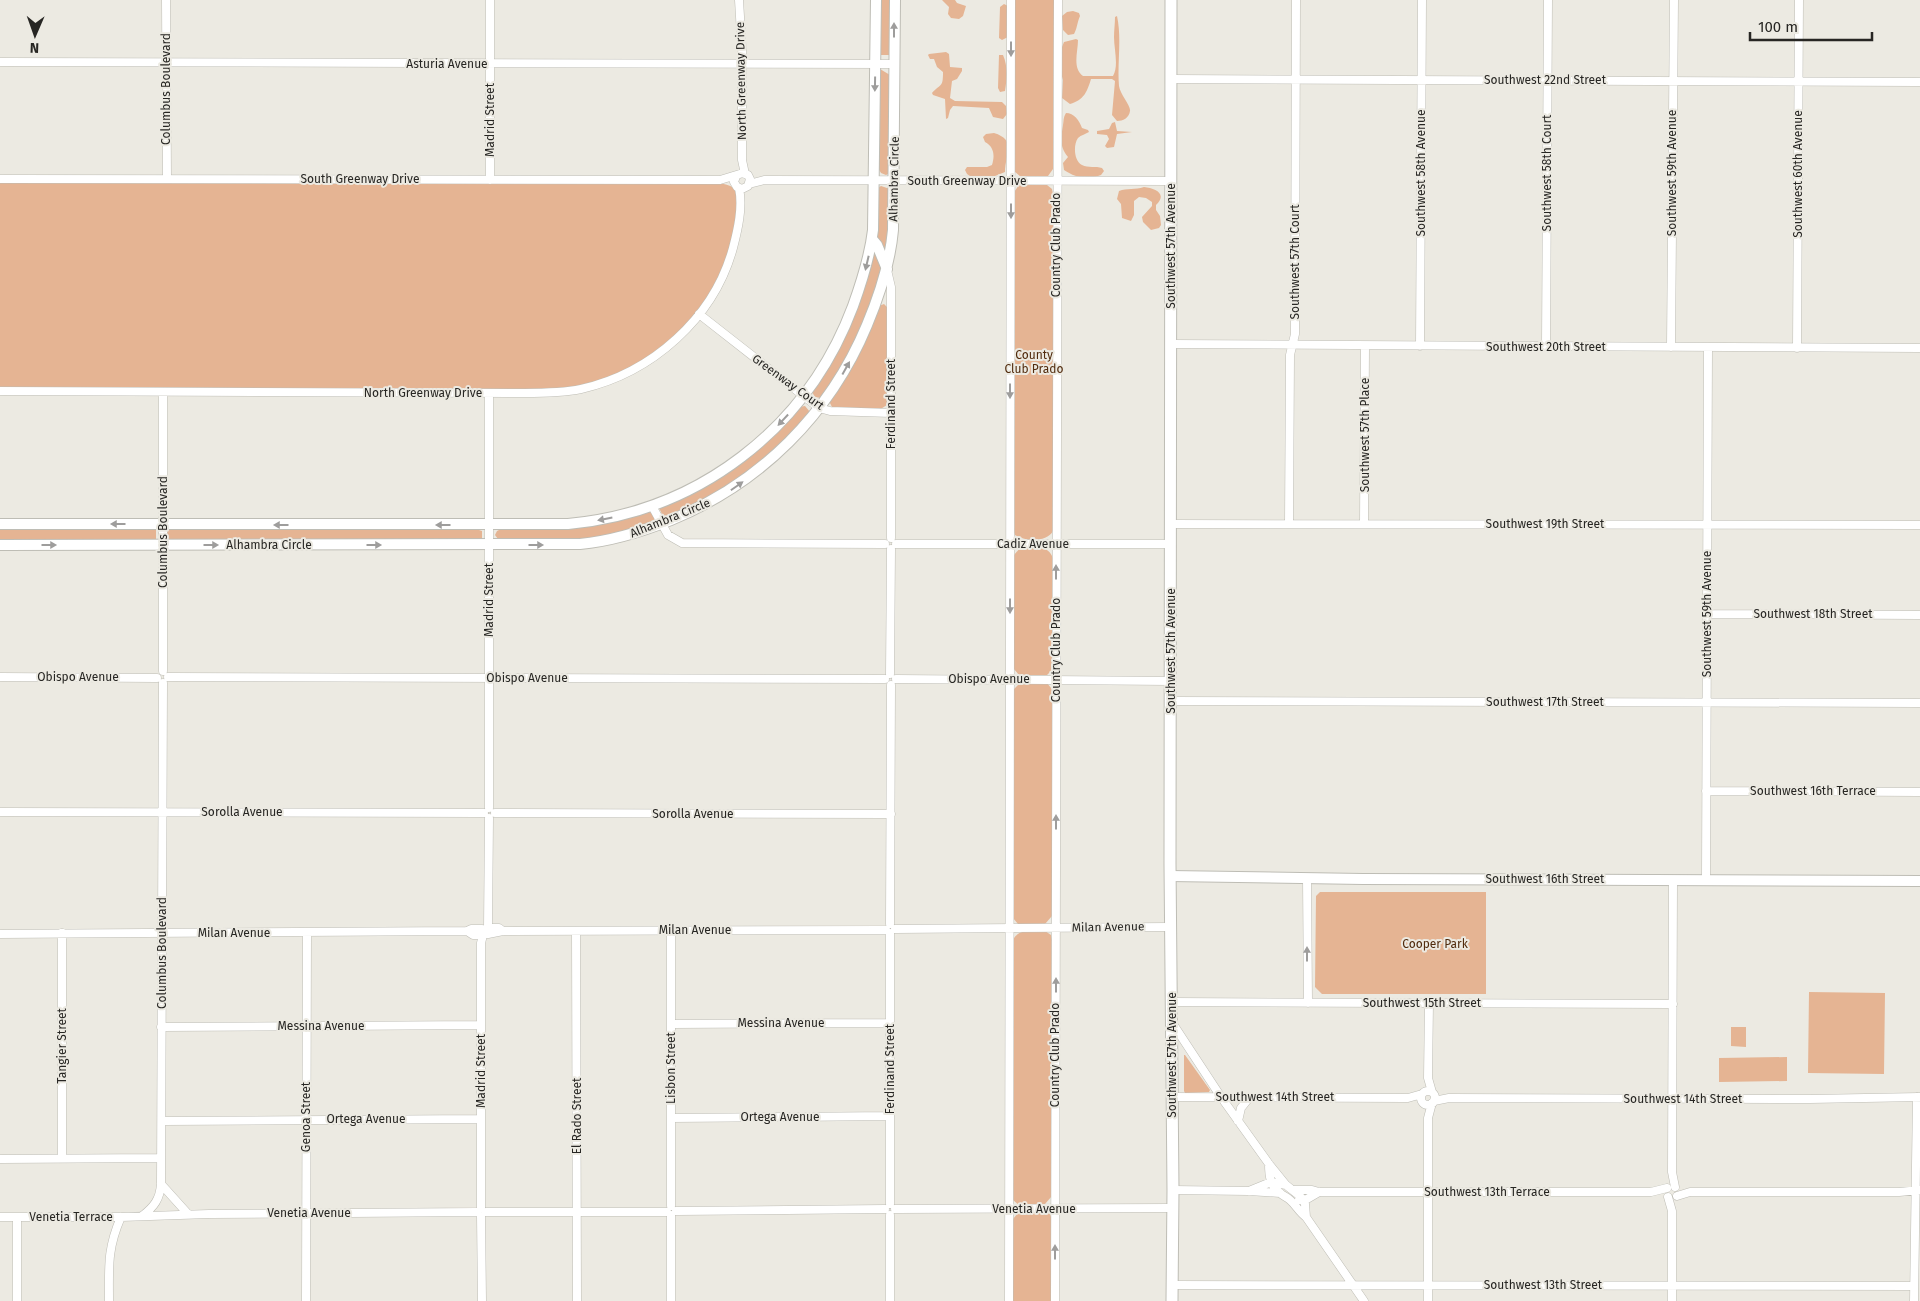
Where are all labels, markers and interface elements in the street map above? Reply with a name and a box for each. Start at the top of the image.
north arrow [10,10,60,60]
scale bar [1750,10,1872,42]
text: 100 m [1758,18,1798,36]
one-way arrow [890,21,898,37]
street label: North Greenway Drive [733,22,749,140]
street label: Columbus Boulevard [159,33,173,145]
text: N [30,39,40,56]
one-way arrow [1007,41,1015,57]
street label: Asturia Avenue [406,57,488,71]
street label: Southwest 22nd Street [1484,73,1607,87]
one-way arrow [871,76,879,92]
street label: Madrid Street [483,82,497,157]
street label: Southwest 58th Avenue [1414,109,1428,237]
street label: Southwest 59th Avenue [1665,110,1679,236]
street label: Southwest 60th Avenue [1791,110,1805,238]
street label: Southwest 58th Court [1540,114,1554,231]
street label: Alhambra Circle [886,136,902,222]
street label: South Greenway Drive [300,172,420,186]
street label: South Greenway Drive [907,174,1027,188]
street label: Southwest 57th Avenue [1164,183,1178,309]
street label: Country Club Prado [1049,193,1063,297]
one-way arrow [1007,203,1015,219]
street label: Southwest 57th Court [1288,204,1302,320]
one-way arrow [863,256,871,271]
street label: Southwest 20th Street [1486,340,1607,354]
park label: County Club Prado [1004,348,1064,376]
street label: Greenway Court [749,351,827,413]
street label: Ferdinand Street [884,358,898,449]
one-way arrow [842,361,851,374]
street label: Southwest 57th Place [1358,378,1372,492]
one-way arrow [1006,383,1014,399]
street label: North Greenway Drive [364,386,482,400]
one-way arrow [777,414,789,426]
street label: Columbus Boulevard [156,476,170,588]
one-way arrow [730,481,744,491]
street label: Alhambra Circle [628,496,712,540]
one-way arrow [598,515,613,523]
street label: Southwest 19th Street [1486,517,1605,531]
one-way arrow [110,520,126,528]
one-way arrow [272,521,288,529]
one-way arrow [435,521,451,529]
street label: Cadiz Avenue [997,537,1069,551]
street label: Alhambra Circle [226,538,312,552]
one-way arrow [41,541,57,549]
one-way arrow [203,541,219,549]
one-way arrow [366,541,382,549]
one-way arrow [528,541,544,549]
street label: Southwest 59th Avenue [1700,551,1714,677]
street label: Madrid Street [482,562,496,637]
one-way arrow [1052,564,1060,580]
street label: Southwest 57th Avenue [1164,588,1178,714]
one-way arrow [1006,598,1014,614]
street label: Country Club Prado [1049,598,1063,702]
street label: Southwest 18th Street [1753,607,1873,621]
street label: Obispo Avenue [37,670,119,684]
street label: Obispo Avenue [486,671,568,685]
street label: Obispo Avenue [948,672,1030,686]
street label: Southwest 17th Street [1486,695,1605,709]
street label: Southwest 16th Terrace [1750,784,1876,798]
street label: Sorolla Avenue [201,805,283,819]
street label: Sorolla Avenue [652,807,734,821]
one-way arrow [1052,814,1060,830]
street label: Southwest 16th Street [1486,872,1605,886]
street label: Columbus Boulevard [155,897,169,1009]
street label: Milan Avenue [1072,919,1144,935]
street label: Milan Avenue [659,923,731,937]
street label: Milan Avenue [198,926,270,940]
park label: Cooper Park [1402,937,1469,951]
one-way arrow [1303,946,1311,962]
one-way arrow [1052,977,1060,993]
street label: Southwest 57th Avenue [1165,992,1179,1118]
street label: Southwest 15th Street [1363,996,1482,1010]
street label: Country Club Prado [1048,1003,1062,1107]
street label: Tangier Street [55,1007,69,1084]
street label: Messina Avenue [738,1016,824,1030]
street label: Messina Avenue [278,1019,364,1033]
street label: Ferdinand Street [883,1023,897,1114]
street label: Lisbon Street [664,1031,678,1104]
street label: Madrid Street [474,1033,488,1108]
street label: El Rado Street [570,1077,584,1154]
street label: Genoa Street [299,1081,313,1152]
street label: Southwest 14th Street [1216,1090,1335,1104]
street label: Southwest 14th Street [1624,1092,1743,1106]
street label: Ortega Avenue [740,1110,820,1124]
street label: Ortega Avenue [326,1112,406,1126]
street label: Southwest 13th Terrace [1424,1185,1550,1199]
street label: Venetia Avenue [992,1202,1076,1216]
street label: Venetia Avenue [267,1206,351,1220]
street label: Venetia Terrace [29,1210,113,1224]
one-way arrow [1051,1244,1059,1260]
street label: Southwest 13th Street [1484,1278,1603,1292]

